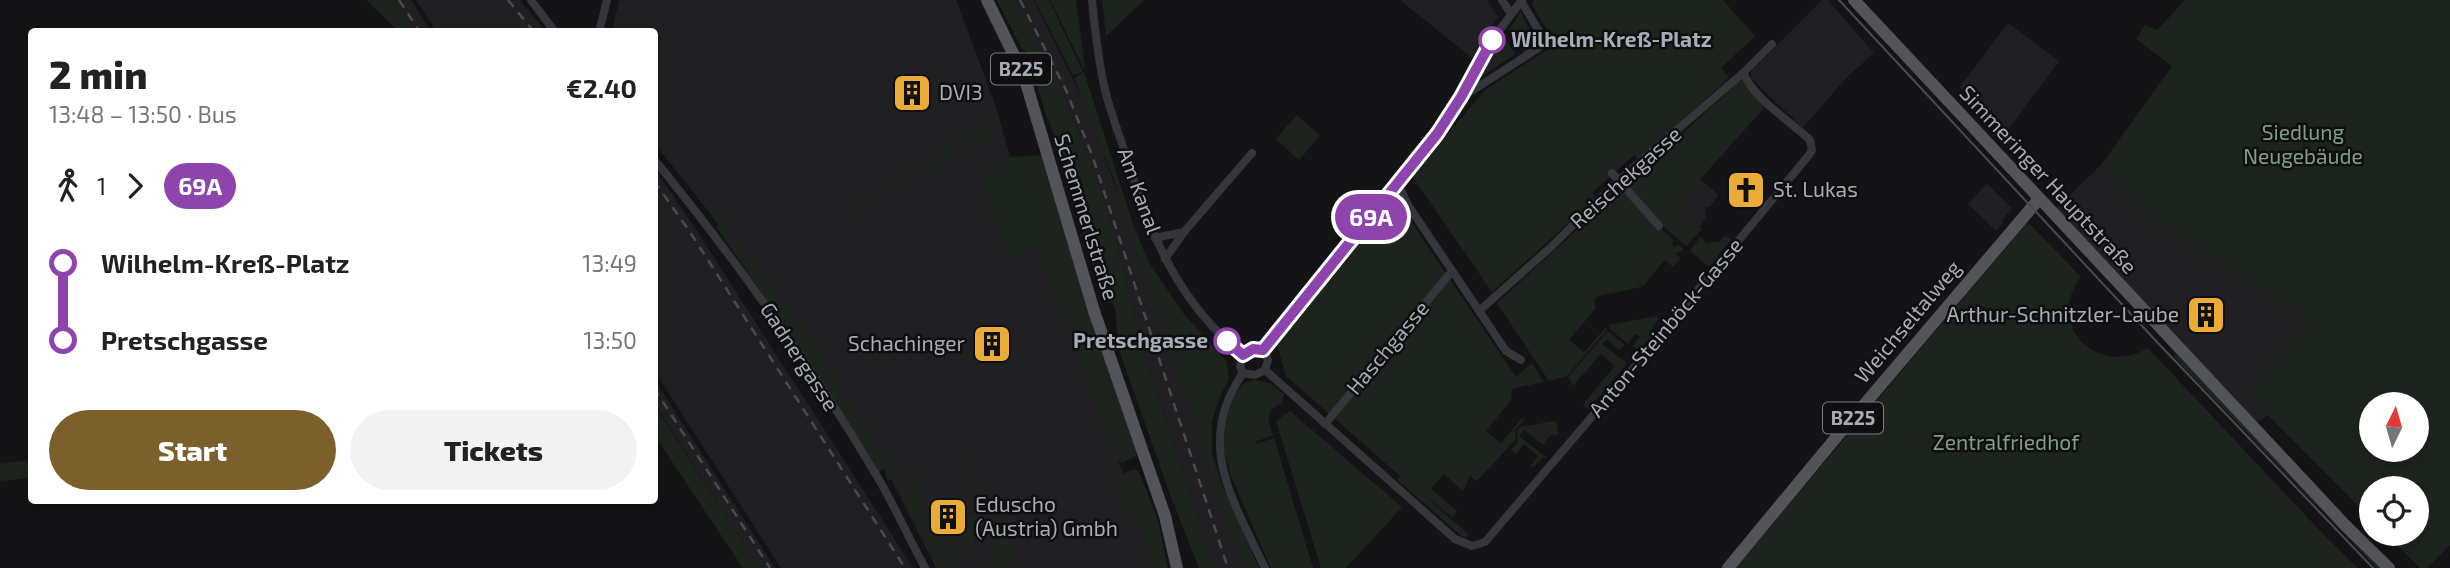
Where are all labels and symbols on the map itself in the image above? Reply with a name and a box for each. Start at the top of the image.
place label: Wilhelm-Kreß-Platz [1511,26,1712,51]
marker: Wilhelm-Kreß-Platz [1479,27,1505,53]
road number: B225 [991,54,1051,85]
building icon: DVI3 [891,72,933,114]
place label: DVI3 [939,79,983,104]
street label: Simmeringer Hauptstraße [1955,80,2143,278]
park label: Siedlung Neugebäude [2243,119,2363,168]
street label: Reischekgasse [1565,121,1685,233]
street label: Schemmerlstraße [1050,131,1125,303]
street label: Am Kanal [1113,144,1168,238]
church icon: St. Lukas [1725,169,1767,211]
place label: St. Lukas [1773,176,1858,201]
line badge: 69A [1331,194,1411,240]
street label: Anton-Steinböck-Gasse [1583,232,1747,422]
street label: Weichseltalweg [1848,254,1966,387]
building icon: Arthur-Schnitzler-Laube [2185,294,2227,336]
street label: Haschgasse [1340,295,1433,399]
street label: Gadnergasse [756,297,845,415]
place label: Arthur-Schnitzler-Laube [1946,301,2179,326]
building icon: Schachinger [971,323,1013,365]
place label: Pretschgasse [1073,327,1208,352]
marker: Pretschgasse [1214,328,1240,354]
place label: Schachinger [848,330,966,355]
north arrow [2359,392,2429,462]
road number: B225 [1823,402,1883,434]
park label: Zentralfriedhof [1933,429,2080,454]
place label: Eduscho (Austria) Gmbh [975,491,1118,540]
building icon: Eduscho (Austria) Gmbh [927,496,969,538]

